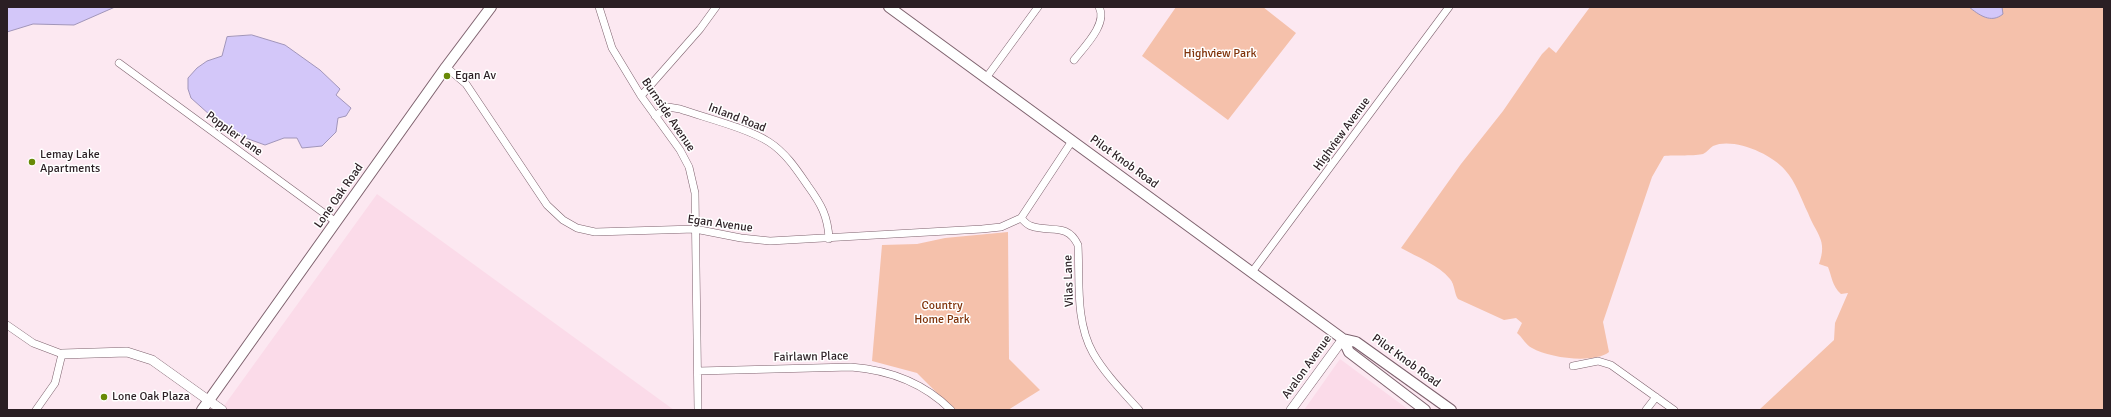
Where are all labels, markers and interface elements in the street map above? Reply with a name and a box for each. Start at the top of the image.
park label: Highview Park [1184,47,1256,61]
place label: Egan Av [455,69,496,83]
marker: Egan Av [442,71,452,81]
street label: Burnside Avenue [638,75,698,155]
street label: Highview Avenue [1311,94,1373,174]
street label: Inland Road [706,100,768,136]
street label: Poppler Lane [203,109,265,159]
street label: Pilot Knob Road [1087,132,1161,192]
place label: Lemay Lake Apartments [40,148,100,176]
marker: Lemay Lake Apartments [27,157,37,167]
street label: Lone Oak Road [311,161,367,231]
street label: Egan Avenue [686,212,754,236]
street label: Vilas Lane [1061,255,1077,307]
park label: Country Home Park [914,299,970,327]
street label: Pilot Knob Road [1369,331,1443,391]
street label: Avalon Avenue [1279,332,1335,402]
street label: Fairlawn Place [773,349,849,365]
place label: Lone Oak Plaza [112,390,190,404]
marker: Lone Oak Plaza [99,392,109,402]

